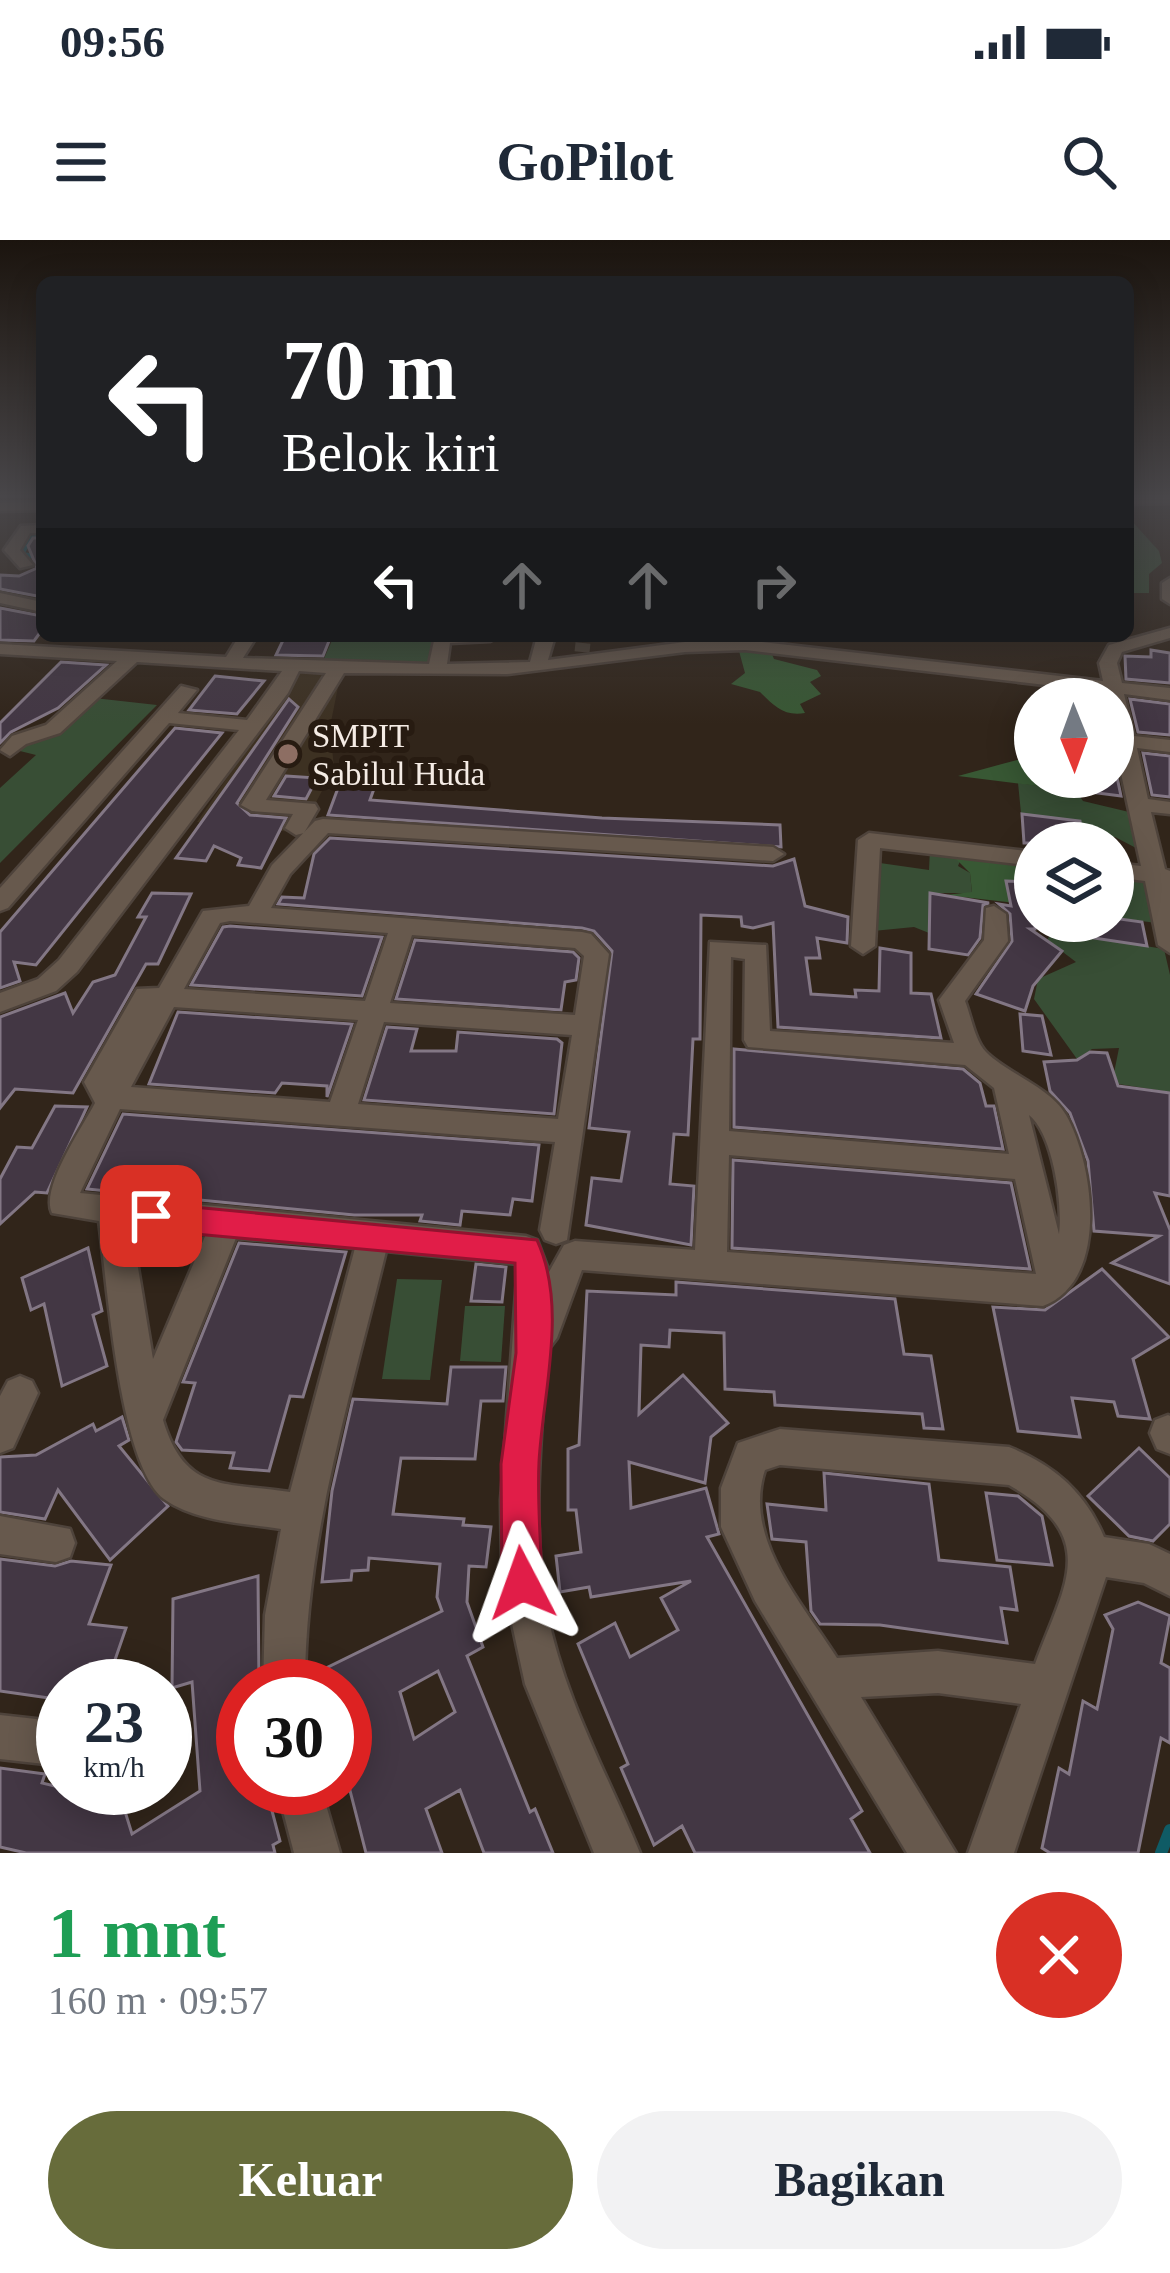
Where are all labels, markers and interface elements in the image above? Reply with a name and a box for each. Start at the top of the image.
text: 09:56 [60,17,165,67]
icon: menu [48,129,114,195]
icon: search [1056,129,1122,195]
text: GoPilot [497,132,673,192]
icon: left [84,324,240,480]
text: 70 m [282,324,457,417]
text: Belok kiri [282,423,499,483]
icon: left [363,552,429,618]
icon: ahead [489,552,555,618]
icon: ahead [615,552,681,618]
icon: right [741,552,807,618]
north arrow [1014,678,1134,798]
map controls [1014,678,1134,942]
place label: SMPIT Sabilul Huda [312,718,486,792]
marker: SMPIT Sabilul Huda [275,741,301,767]
button: layers [1014,822,1134,942]
pin [100,1165,202,1267]
icon: arrive [118,1183,184,1249]
position arrow [459,1520,585,1646]
speed limit sign: 30 [216,1659,372,1815]
text: 23 [84,1689,144,1755]
text: km/h [83,1750,145,1783]
button: close [996,1892,1122,2018]
text: 1 mnt [48,1893,226,1973]
text: 160 m · 09:57 [48,1979,268,2022]
button: Keluar [48,2111,573,2249]
button: Bagikan [597,2111,1122,2249]

